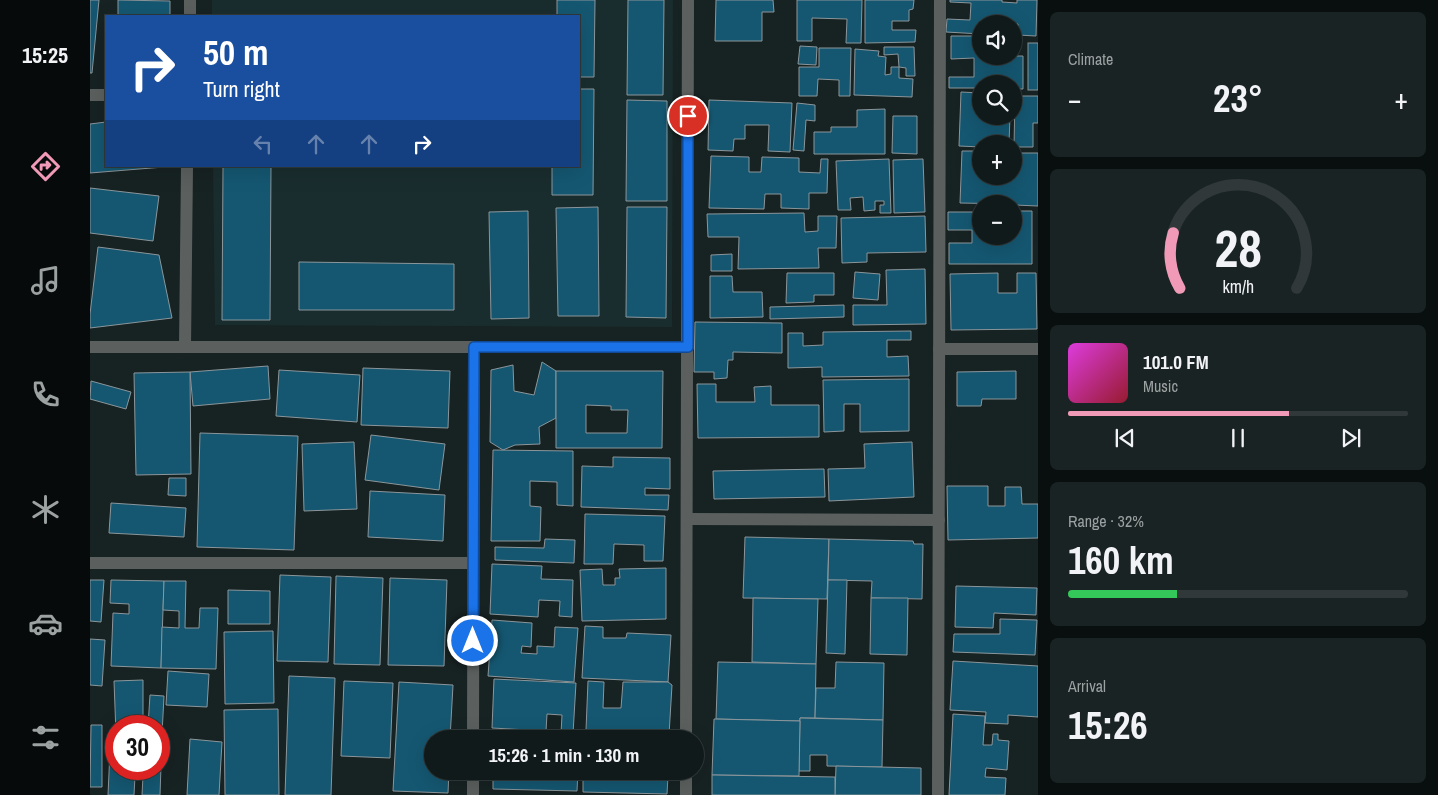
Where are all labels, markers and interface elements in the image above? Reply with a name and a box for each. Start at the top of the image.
map controls [972,15,1022,245]
button: sound [972,15,1022,65]
text: 50 m [203,29,268,76]
icon: right [120,35,185,100]
text: 15:25 [22,40,68,70]
text: Climate [1068,48,1113,70]
text: 23° [1213,73,1263,124]
text: Turn right [203,74,280,104]
button: search [972,75,1022,125]
text: − [1068,80,1081,118]
text: + [1395,80,1408,118]
pin [667,95,709,137]
icon: arrive [674,102,702,130]
icon: left [249,130,277,158]
icon: ahead [302,130,330,158]
icon: ahead [355,130,383,158]
icon: right [408,130,436,158]
button: + [972,135,1022,185]
icon: directions [28,149,63,184]
button: − [972,195,1022,245]
text: 28 [1214,213,1262,283]
icon: music [28,263,63,298]
text: km/h [1222,275,1254,299]
text: 101.0 FM [1143,349,1209,375]
text: Music [1143,375,1178,397]
icon: phone [28,377,63,412]
icon: previous [1111,424,1139,452]
icon: pause [1224,424,1252,452]
icon: next [1337,424,1365,452]
icon: climate [28,492,63,527]
text: Range · 32% [1068,510,1144,532]
text: 160 km [1068,535,1174,586]
icon: car [28,606,63,641]
position arrow [446,614,498,666]
text: Arrival [1068,675,1106,697]
text: 15:26 [1068,700,1148,751]
speed limit sign: 30 [105,715,170,780]
icon: filters [28,720,63,755]
text: 15:26 · 1 min · 130 m [489,742,639,768]

